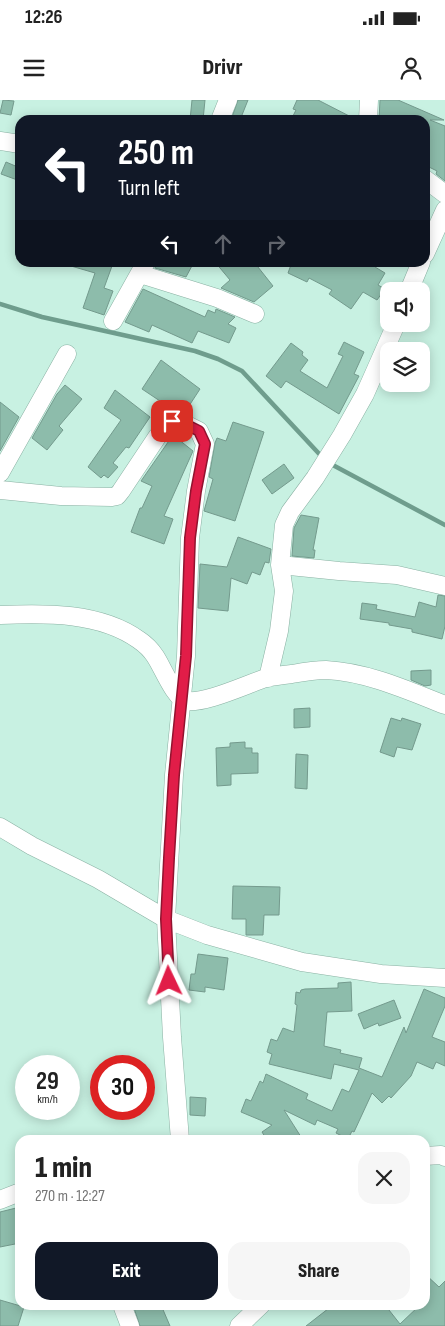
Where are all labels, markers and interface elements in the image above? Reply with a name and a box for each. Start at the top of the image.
text: 12:26 [25,6,63,29]
icon: menu [20,54,48,82]
text: Drivr [203,54,242,81]
icon: person [397,54,425,82]
text: 250 m [118,132,194,175]
icon: left [35,135,100,200]
text: Turn left [118,175,180,202]
icon: left [156,230,184,258]
icon: ahead [209,230,237,258]
icon: right [262,230,290,258]
map controls [380,282,430,392]
button: sound [380,282,430,332]
button: layers [380,342,430,392]
pin [151,400,193,442]
icon: arrive [158,407,186,435]
position arrow [142,954,194,1006]
speed limit sign: 30 [90,1055,155,1120]
text: 29 [36,1066,59,1097]
text: km/h [37,1092,58,1107]
text: 1 min [35,1150,92,1186]
button: close [358,1152,410,1204]
text: 270 m · 12:27 [35,1187,105,1206]
button: Exit [35,1242,218,1300]
button: Share [228,1242,410,1300]

